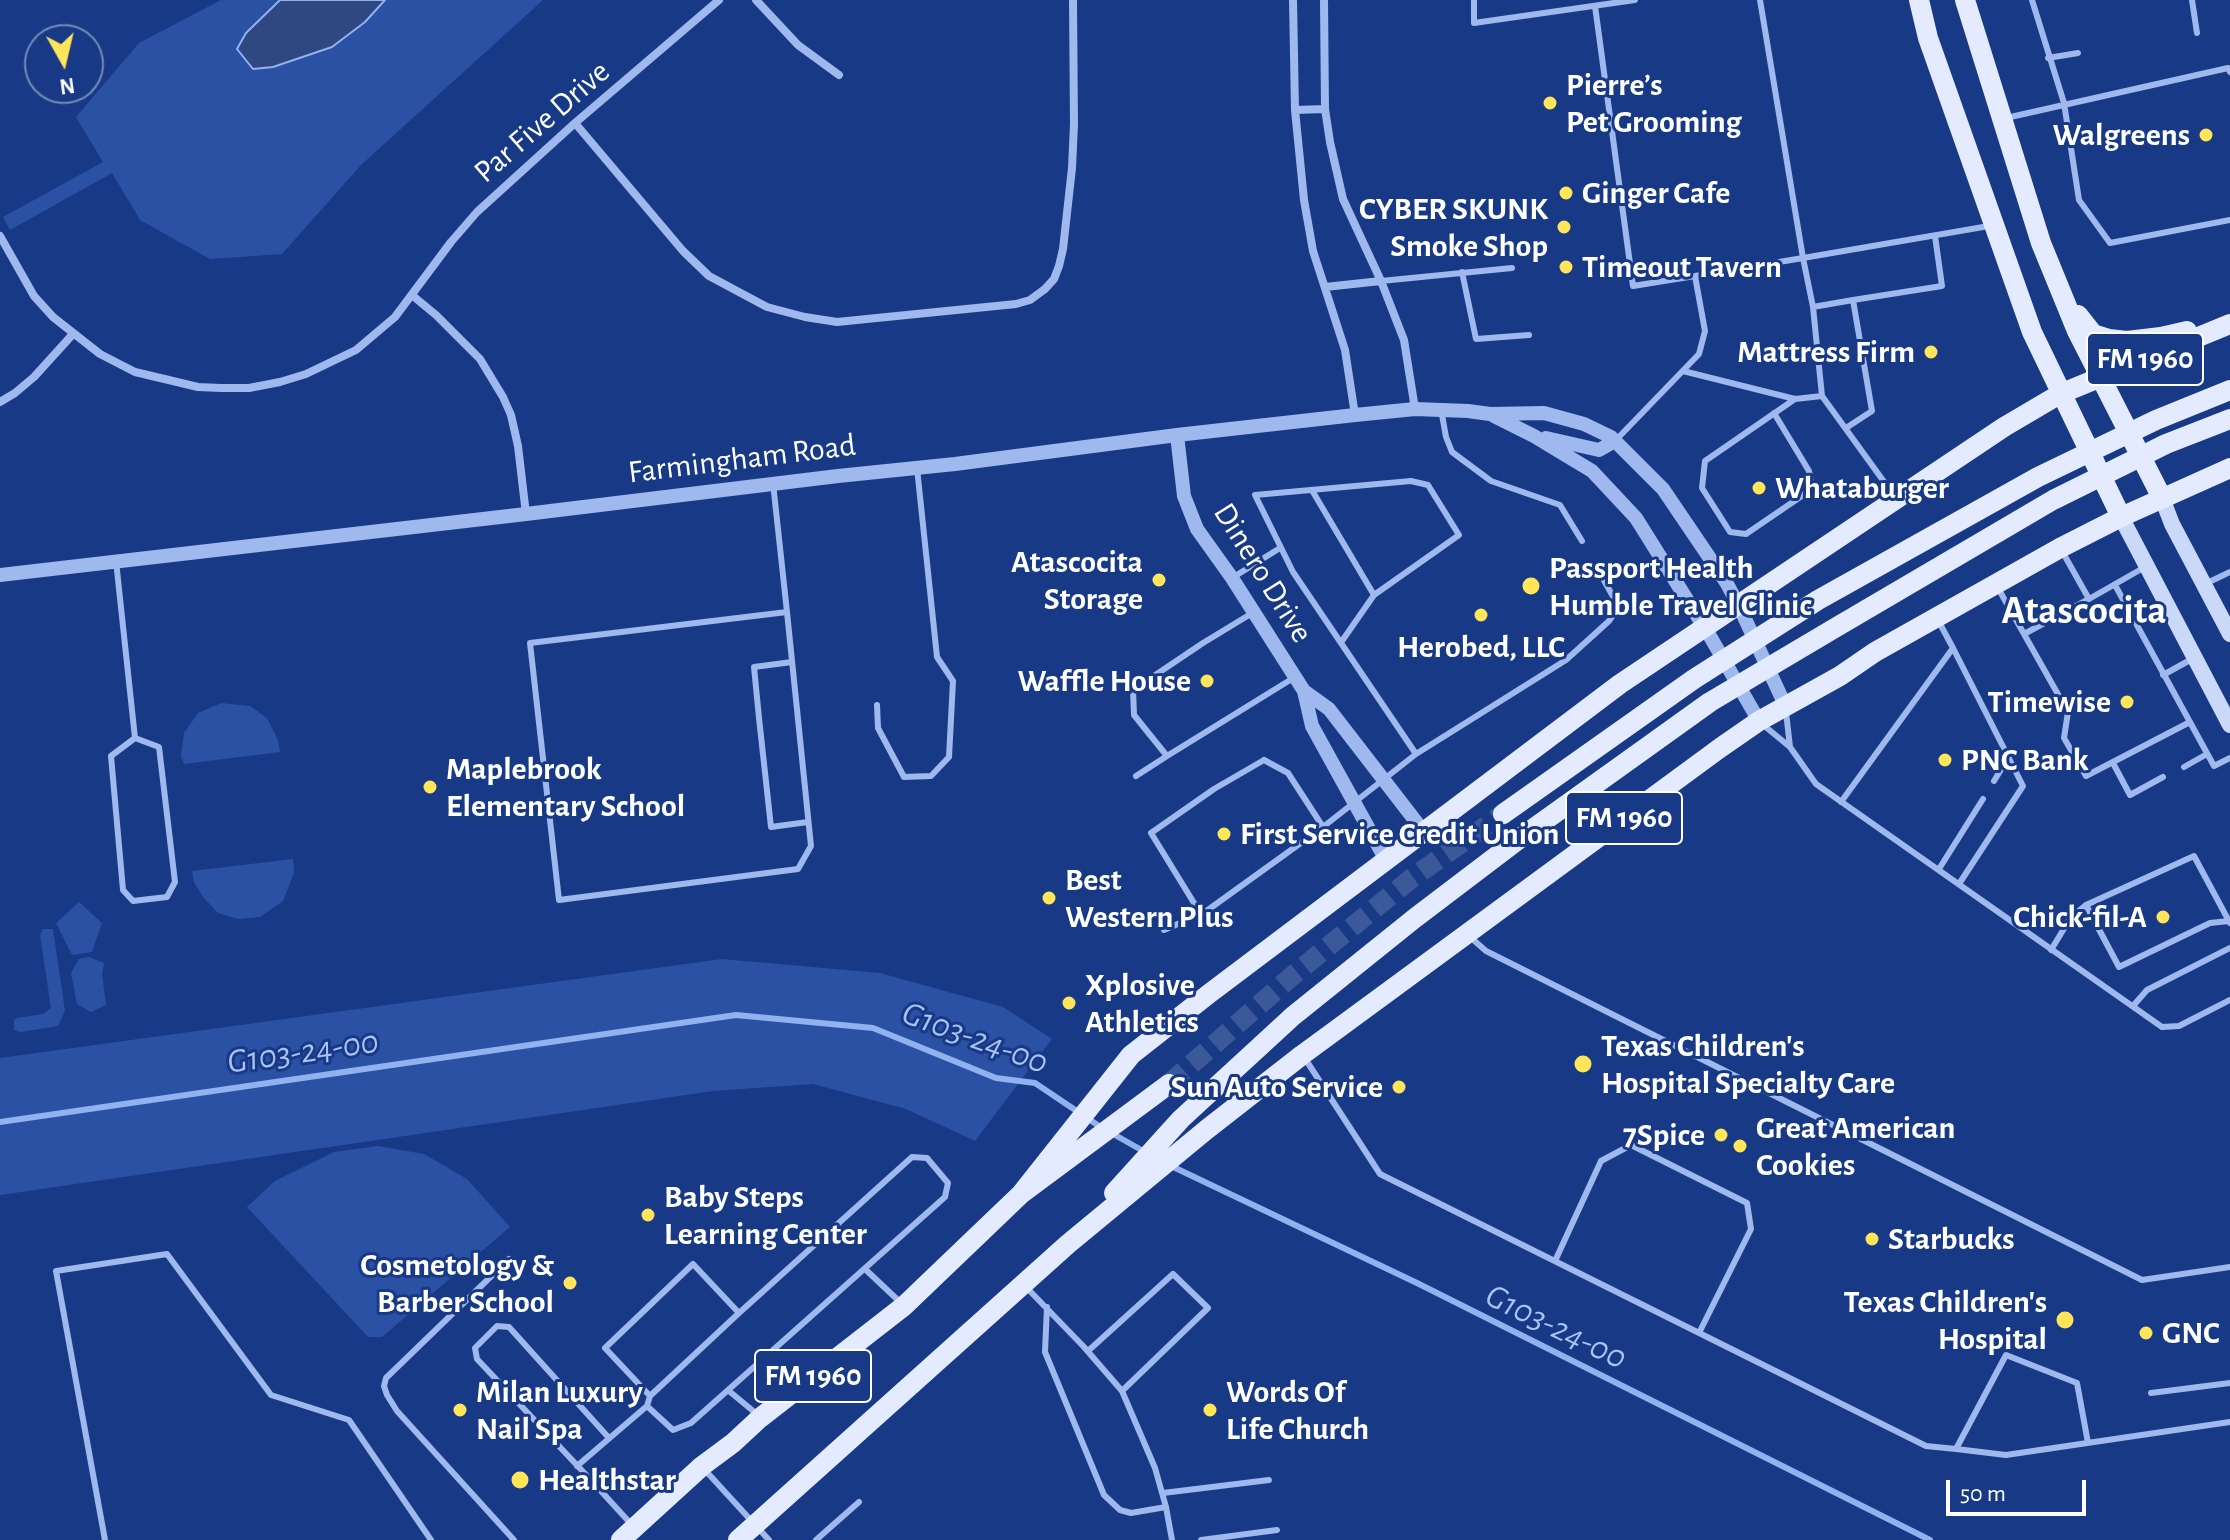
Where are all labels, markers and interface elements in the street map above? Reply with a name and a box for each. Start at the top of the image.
north arrow [24,24,104,104]
street label: Par Five Drive [466,53,618,191]
place label: Pierre’s Pet Grooming [1566,66,1742,141]
text: N [58,74,76,98]
marker: Pierre’s Pet Grooming [1541,94,1559,112]
place label: Walgreens [2053,116,2190,154]
marker: Walgreens [2197,126,2215,144]
place label: Ginger Cafe [1582,174,1730,212]
marker: Ginger Cafe [1557,184,1575,202]
place label: CYBER SKUNK Smoke Shop [1359,190,1548,265]
marker: CYBER SKUNK Smoke Shop [1555,218,1573,236]
place label: Timeout Tavern [1582,248,1782,286]
marker: Timeout Tavern [1557,258,1575,276]
place label: Mattress Firm [1737,333,1915,371]
road number: FM 1960 [2087,333,2203,385]
marker: Mattress Firm [1922,343,1940,361]
street label: Farmingham Road [626,426,858,492]
place label: Whataburger [1775,469,1949,507]
marker: Whataburger [1750,479,1768,497]
street label: Dinero Drive [1205,496,1321,650]
place label: Atascocita Storage [1011,543,1143,618]
place label: Passport Health Humble Travel Clinic [1549,549,1812,624]
marker: Atascocita Storage [1150,571,1168,589]
marker: Passport Health Humble Travel Clinic [1520,575,1542,597]
district label: Atascocita [2001,587,2167,635]
marker: Herobed, LLC [1472,606,1490,624]
place label: Herobed, LLC [1397,628,1565,666]
place label: Waffle House [1017,662,1191,700]
marker: Waffle House [1198,672,1216,690]
place label: Timewise [1988,683,2111,721]
marker: Timewise [2118,693,2136,711]
place label: PNC Bank [1961,741,2089,779]
place label: Maplebrook Elementary School [446,750,685,825]
marker: PNC Bank [1936,751,1954,769]
marker: Maplebrook Elementary School [421,778,439,796]
road number: FM 1960 [1566,792,1682,844]
place label: First Service Credit Union [1240,815,1560,853]
marker: First Service Credit Union [1215,825,1233,843]
place label: Best Western Plus [1065,861,1233,936]
marker: Best Western Plus [1040,889,1058,907]
place label: Chick-fil-A [2013,898,2147,936]
marker: Chick-fil-A [2154,908,2172,926]
place label: Xplosive Athletics [1085,966,1199,1041]
water label: G103-24-00 [897,993,1053,1083]
marker: Xplosive Athletics [1060,994,1078,1012]
water label: G103-24-00 [225,1021,381,1083]
place label: Texas Children's Hospital Specialty Care [1601,1027,1895,1102]
marker: Texas Children's Hospital Specialty Care [1572,1053,1594,1075]
place label: Sun Auto Service [1170,1068,1383,1106]
marker: Sun Auto Service [1390,1078,1408,1096]
place label: Great American Cookies [1756,1109,1955,1184]
place label: 7Spice [1623,1116,1705,1154]
marker: 7Spice [1712,1126,1730,1144]
marker: Great American Cookies [1731,1137,1749,1155]
place label: Baby Steps Learning Center [664,1178,867,1253]
marker: Baby Steps Learning Center [639,1206,657,1224]
place label: Starbucks [1888,1220,2015,1258]
marker: Starbucks [1863,1230,1881,1248]
place label: Cosmetology & Barber School [360,1246,554,1321]
marker: Cosmetology & Barber School [561,1274,579,1292]
water label: G103-24-00 [1479,1275,1633,1379]
place label: Texas Children's Hospital [1844,1283,2047,1358]
marker: Texas Children's Hospital [2054,1309,2076,1331]
place label: GNC [2162,1314,2220,1352]
marker: GNC [2137,1324,2155,1342]
road number: FM 1960 [755,1350,871,1402]
place label: Milan Luxury Nail Spa [476,1373,643,1448]
place label: Words Of Life Church [1226,1373,1369,1448]
marker: Milan Luxury Nail Spa [451,1401,469,1419]
marker: Words Of Life Church [1201,1401,1219,1419]
place label: Healthstar [538,1461,676,1499]
scale bar [1950,1464,2090,1514]
marker: Healthstar [509,1469,531,1491]
text: 50 m [1960,1482,2006,1506]

